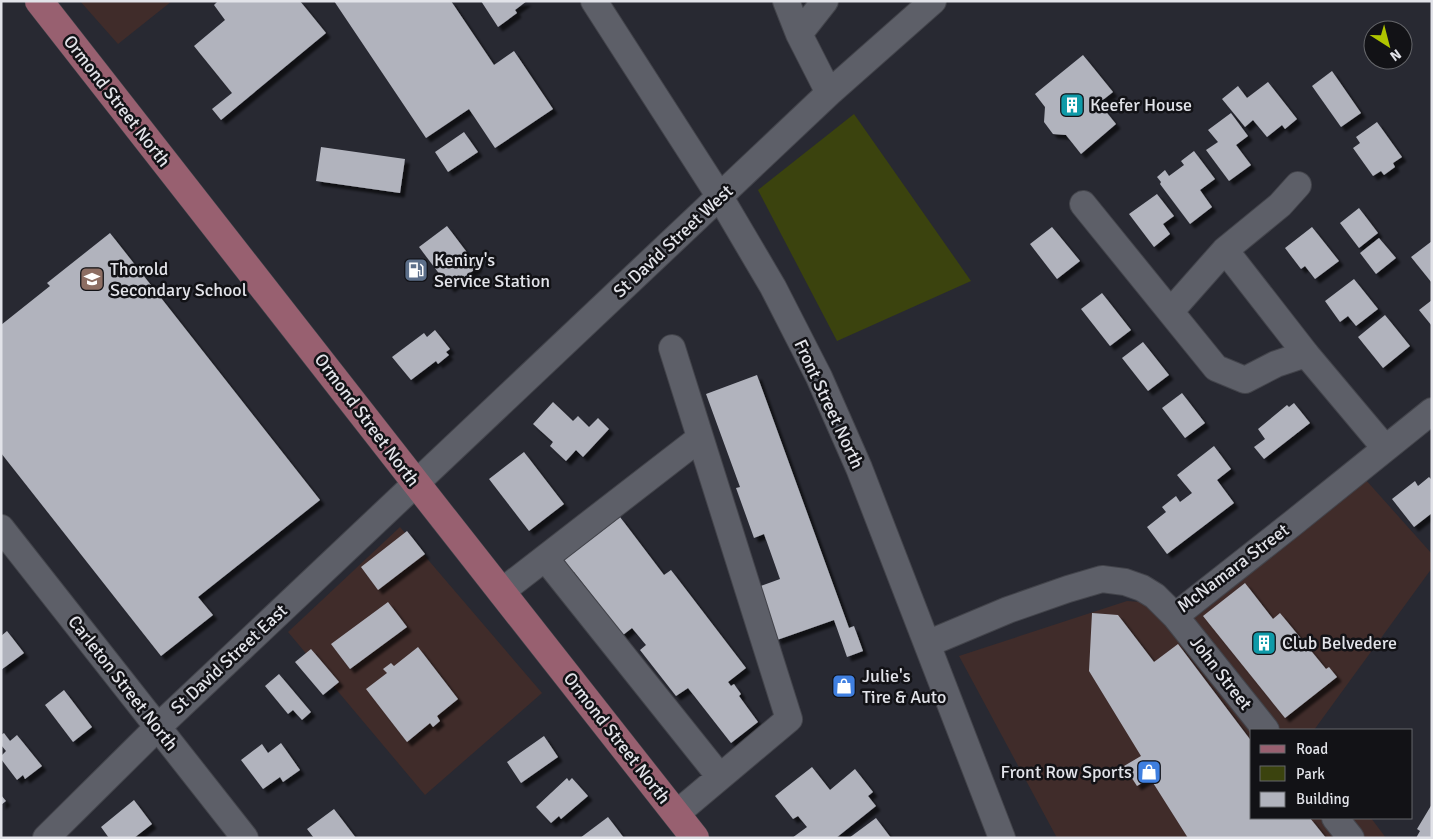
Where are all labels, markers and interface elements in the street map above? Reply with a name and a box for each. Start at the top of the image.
north arrow [1363,20,1413,70]
street label: Ormond Street North [59,31,175,171]
text: N [1386,45,1404,65]
building icon: Keefer House [1059,92,1085,118]
place label: Keefer House [1090,94,1192,116]
street label: St David Street West [609,180,737,302]
place label: Keniry's Service Station [434,249,550,292]
fuel station icon: Keniry's Service Station [403,257,429,283]
place label: Thorold Secondary School [110,258,247,301]
school or university icon: Thorold Secondary School [79,266,105,292]
street label: Front Street North [789,336,869,472]
street label: Ormond Street North [310,349,424,491]
street label: McNamara Street [1173,519,1293,617]
street label: St David Street East [166,599,292,719]
street label: Carleton Street North [63,611,183,755]
building icon: Club Belvedere [1251,630,1277,656]
street label: John Street [1185,632,1257,714]
place label: Club Belvedere [1282,632,1397,654]
place label: Julie's Tire & Auto [862,665,946,708]
street label: Ormond Street North [559,668,675,808]
shop icon: Julie's Tire & Auto [831,673,857,699]
legend [1250,729,1413,819]
text: Road [1296,740,1328,758]
shop icon: Front Row Sports [1136,759,1162,785]
place label: Front Row Sports [1001,761,1132,783]
text: Park [1296,765,1325,783]
text: Building [1296,790,1350,808]

